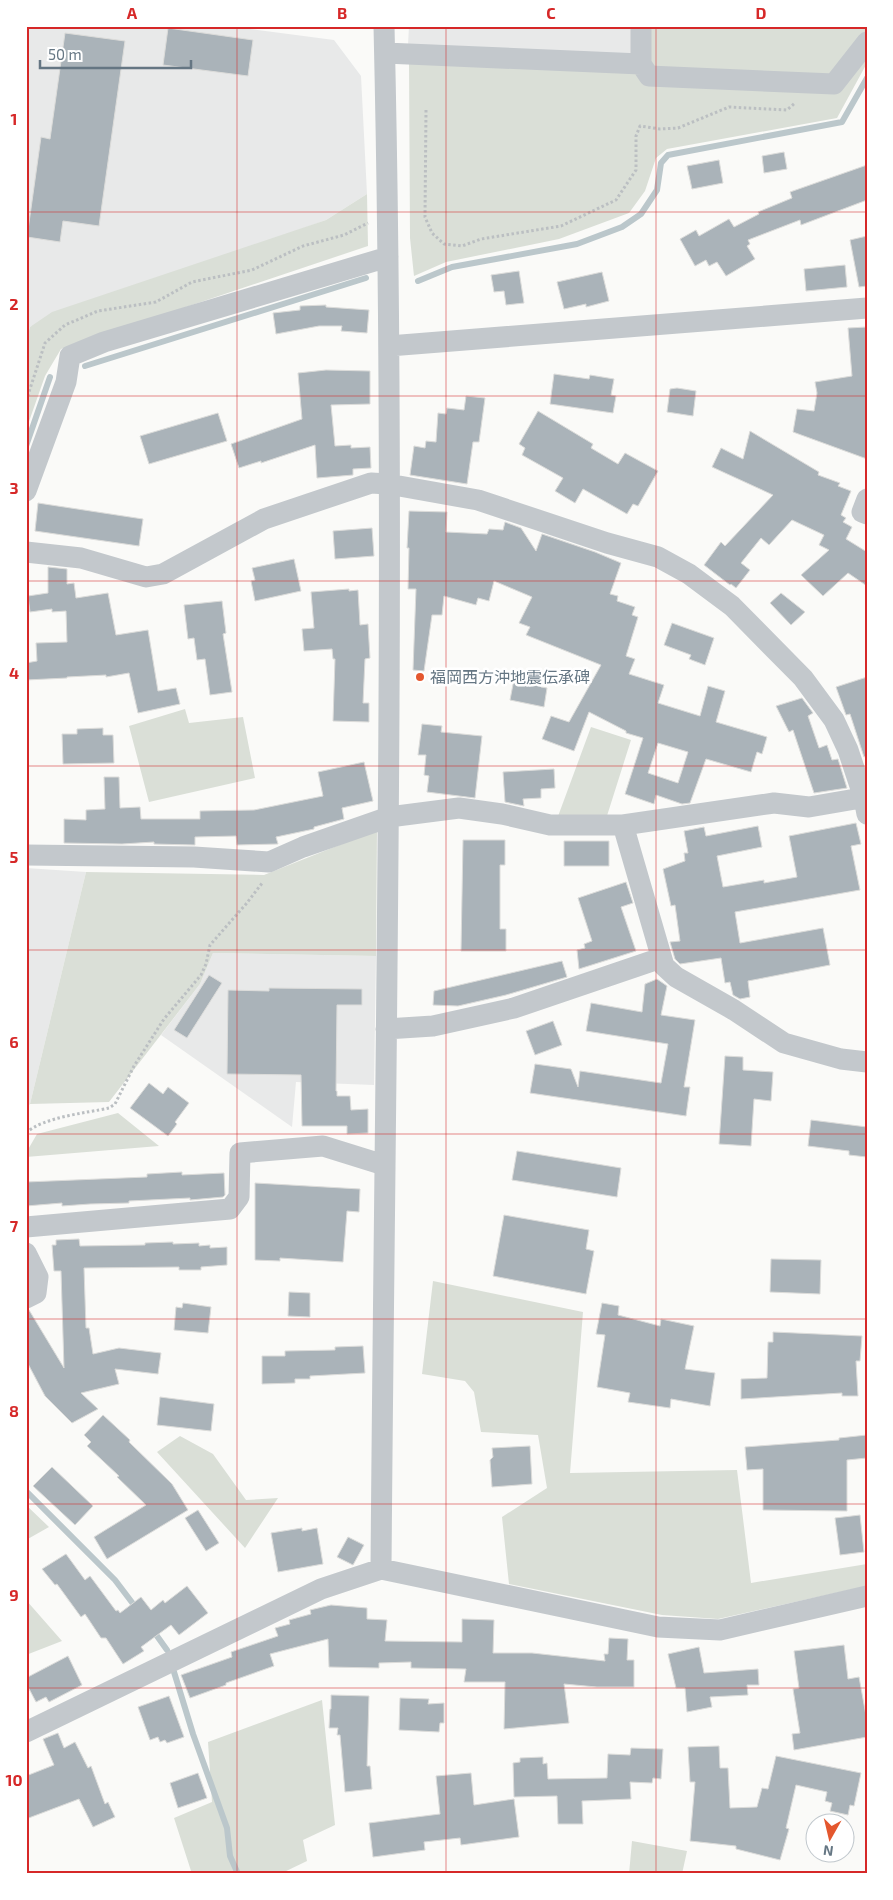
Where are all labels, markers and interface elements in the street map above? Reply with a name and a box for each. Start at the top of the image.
text: A [127,3,138,22]
text: B [337,3,347,22]
text: C [546,3,556,22]
text: D [756,3,767,22]
scale bar [40,38,191,70]
text: 50 m [48,45,82,63]
text: 1 [11,109,17,128]
text: 2 [9,294,19,313]
text: 3 [9,478,19,497]
text: 4 [9,663,19,682]
place label: 福岡西方沖地震伝承碑 [430,667,590,686]
marker: 福岡西方沖地震伝承碑 [414,671,426,683]
text: 5 [10,847,19,866]
text: 6 [9,1032,19,1051]
text: 7 [10,1216,19,1235]
text: 8 [9,1401,19,1420]
text: 9 [9,1585,19,1604]
text: 10 [5,1770,23,1789]
north arrow [806,1812,856,1862]
text: N [822,1842,834,1860]

